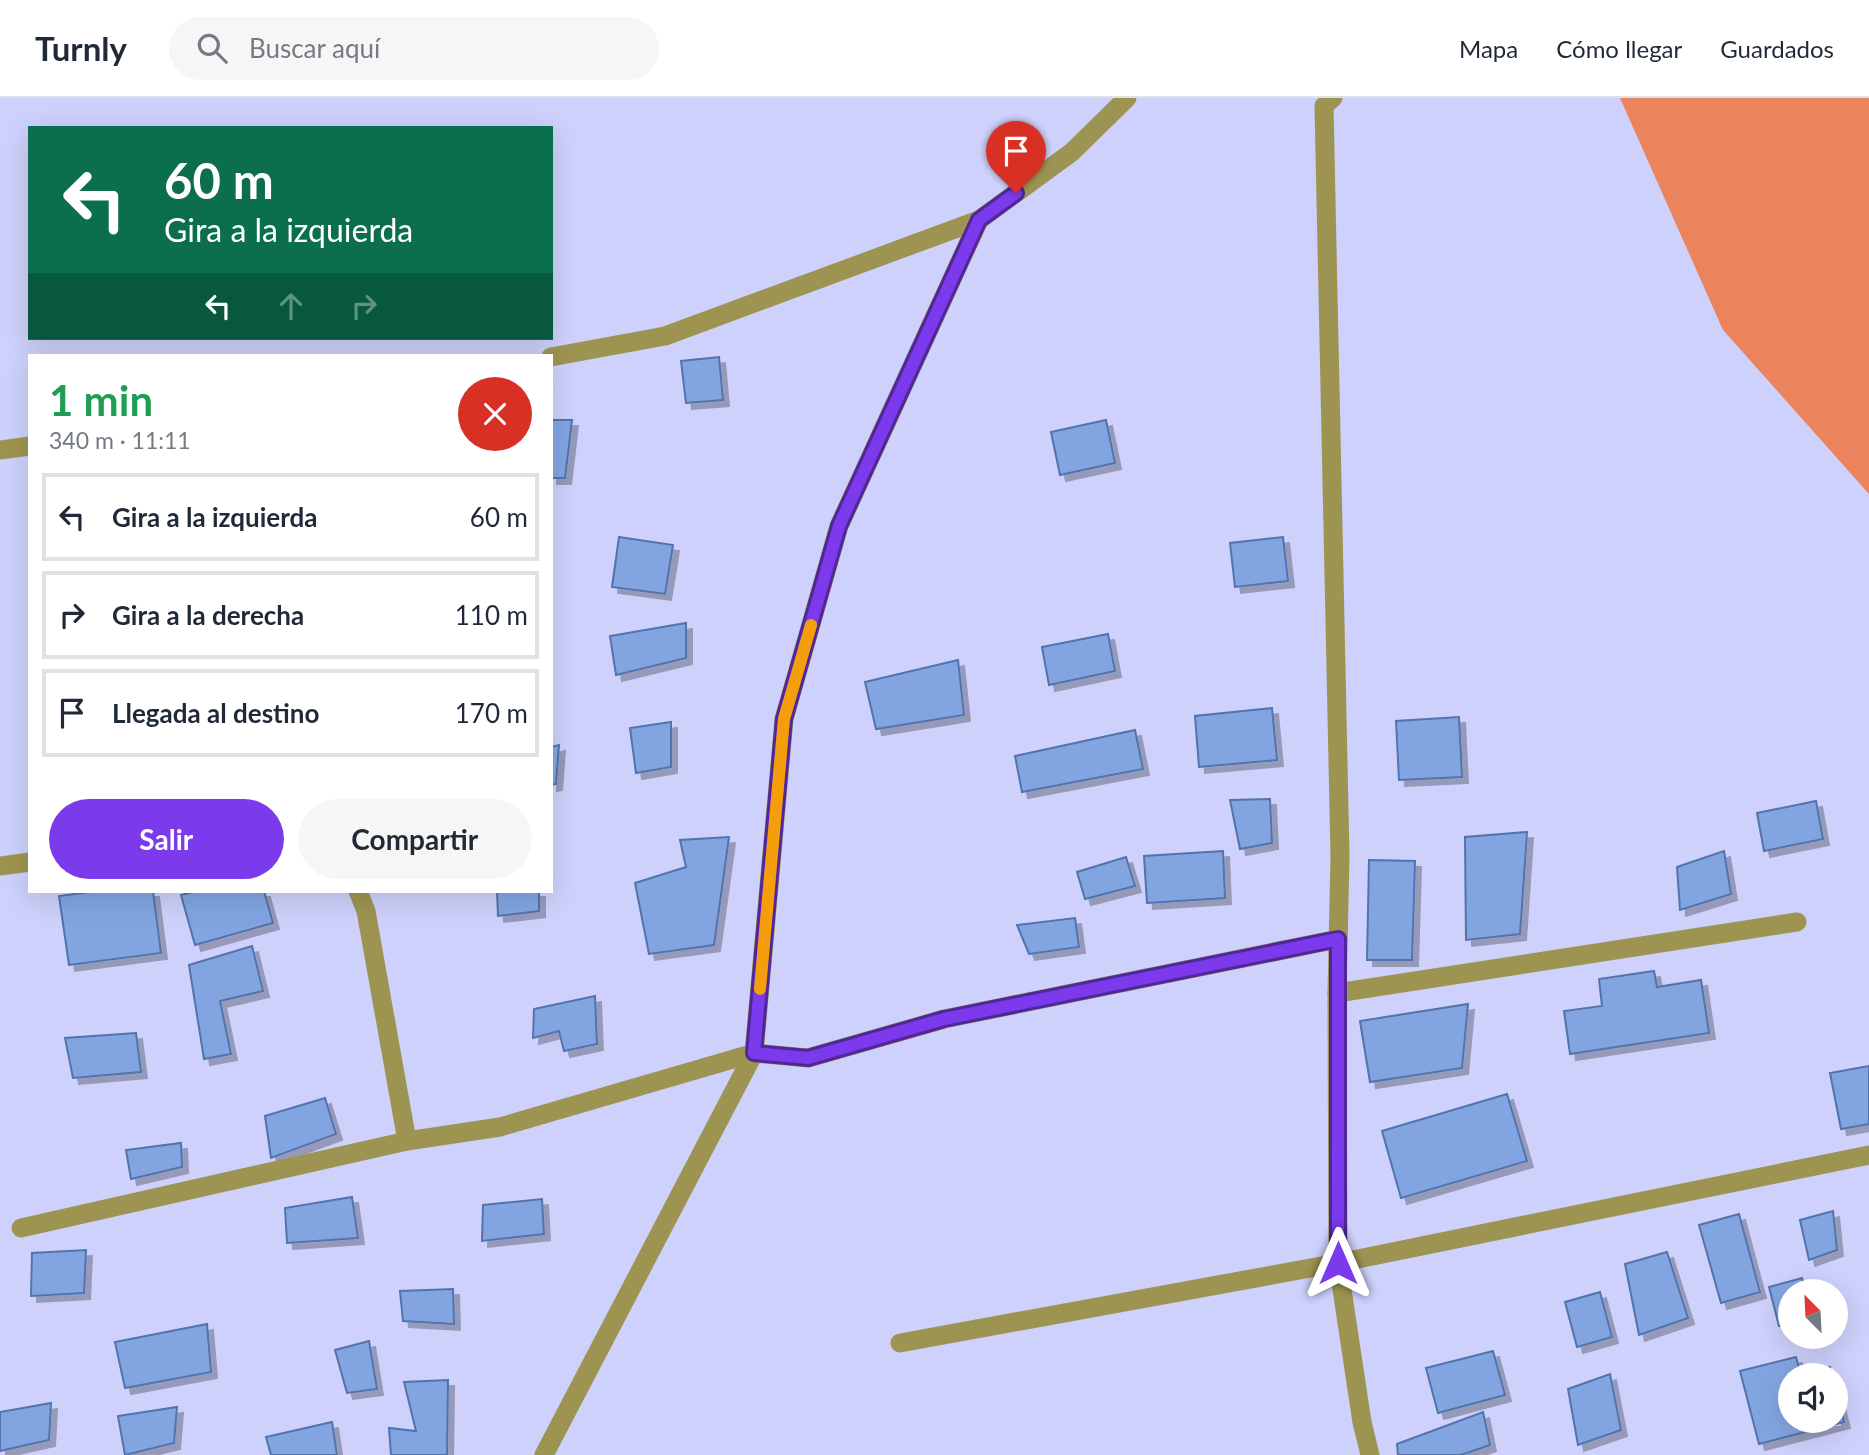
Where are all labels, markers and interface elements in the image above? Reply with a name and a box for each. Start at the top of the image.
search box [169,17,659,80]
text: Turnly [35,28,127,68]
icon: search [193,29,231,67]
text: Buscar aquí [249,32,380,64]
text: Mapa [1459,34,1518,63]
text: Cómo llegar [1556,34,1682,63]
text: Guardados [1720,34,1834,63]
pin [986,121,1046,193]
icon: arrive [997,132,1035,170]
text: 60 m [164,151,274,209]
icon: left [49,154,140,245]
text: Gira a la izquierda [164,210,413,249]
icon: left [199,287,237,325]
icon: ahead [272,287,310,325]
icon: right [345,287,383,325]
text: 1 min [49,375,153,425]
button: close [458,377,532,451]
text: 340 m · 11:11 [49,426,191,454]
icon: left [53,498,91,536]
text: Gira a la izquierda [112,501,318,533]
text: 60 m [470,501,528,533]
icon: right [53,596,91,634]
text: Gira a la derecha [112,599,304,631]
text: 110 m [455,599,528,631]
icon: arrive [53,694,91,732]
text: Llegada al destino [112,697,319,729]
text: 170 m [455,697,528,729]
button: Salir [49,799,284,879]
button: Compartir [298,799,532,879]
position arrow [1301,1226,1375,1300]
north arrow [1778,1279,1848,1349]
map controls [1778,1279,1848,1433]
button: sound [1778,1363,1848,1433]

